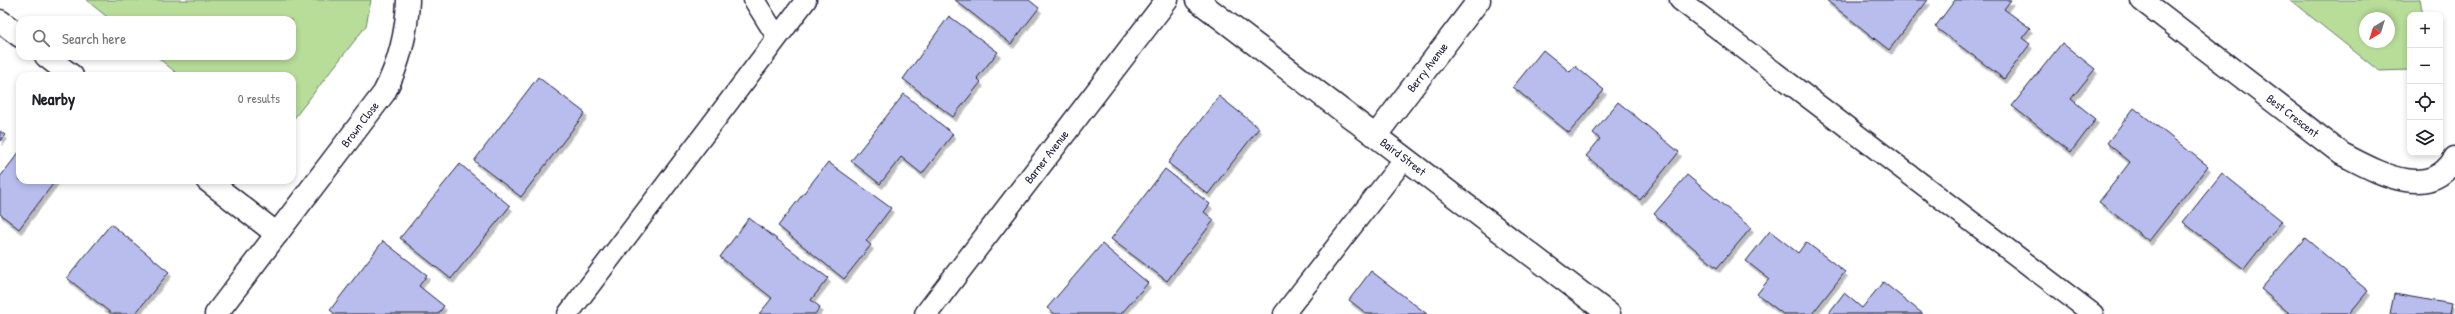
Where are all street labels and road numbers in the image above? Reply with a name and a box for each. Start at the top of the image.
street label: Berry Avenue [1403,39,1452,96]
street label: Best Crescent [2263,90,2323,142]
street label: Brown Close [337,98,383,151]
street label: Barner Avenue [1020,126,1072,187]
street label: Baird Street [1377,134,1430,180]

